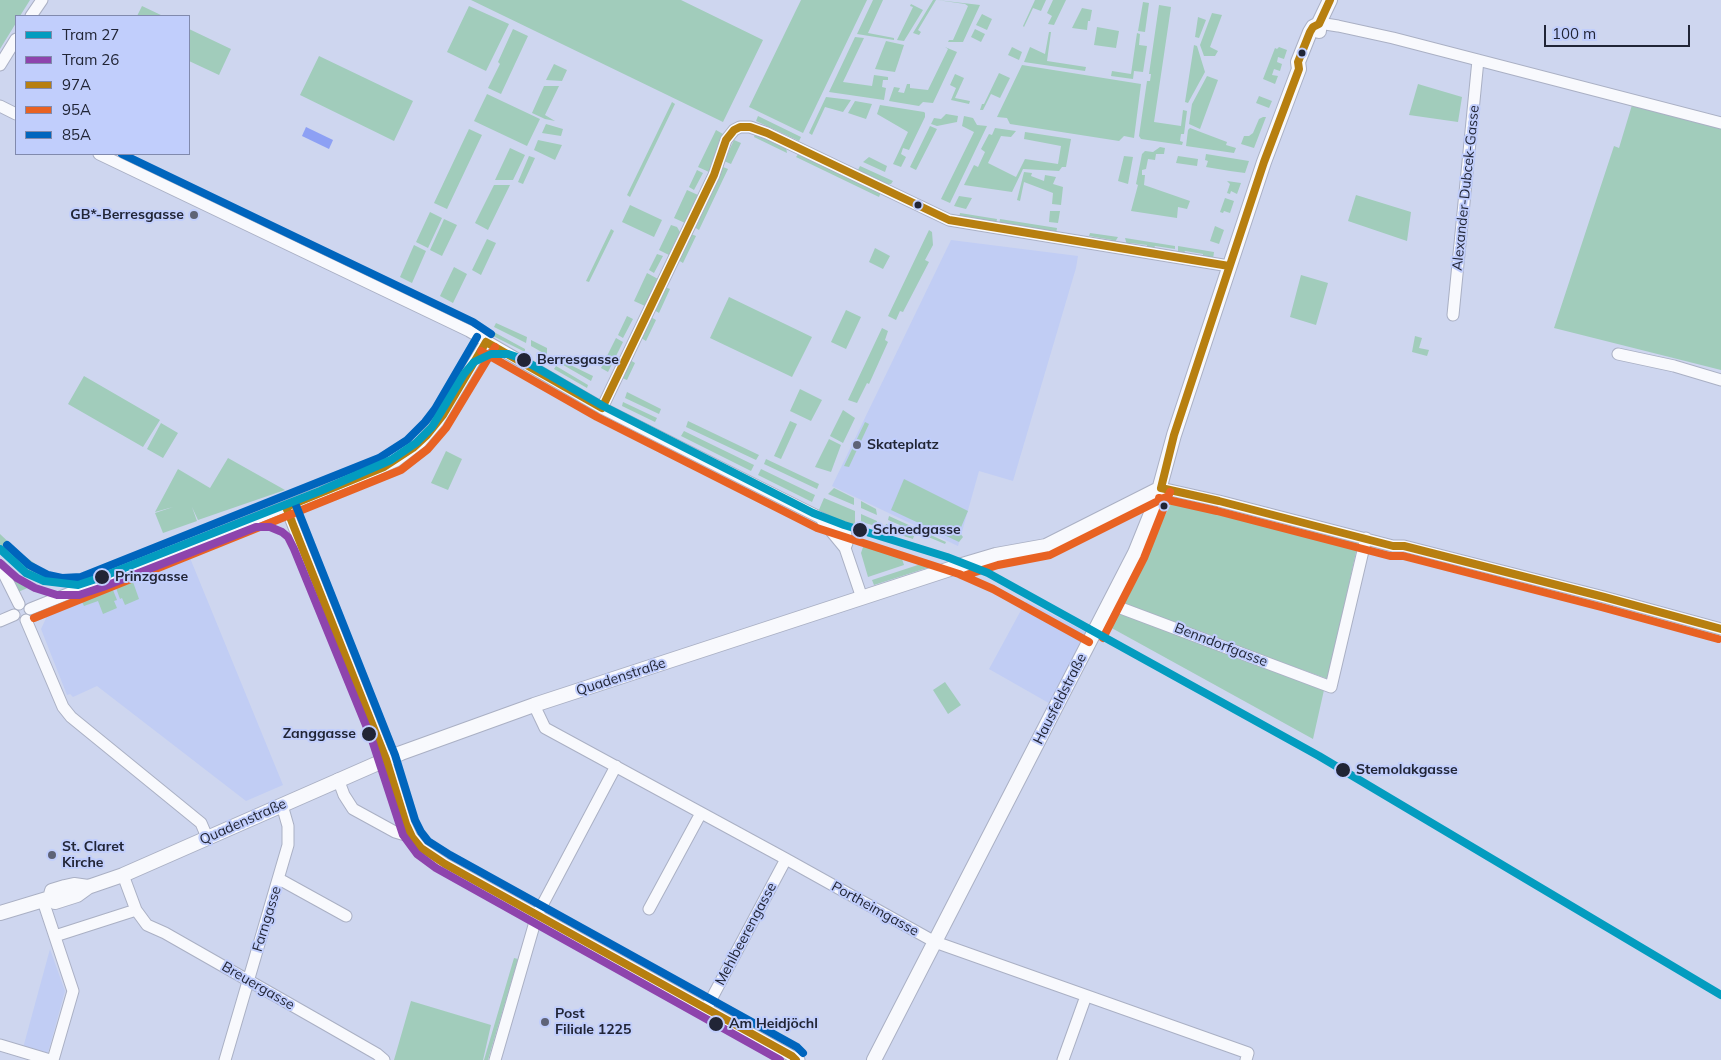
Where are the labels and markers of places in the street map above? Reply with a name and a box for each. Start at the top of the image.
unlabelled marker [1297,48,1307,58]
unlabelled marker [913,200,923,210]
place label: GB*-Berresgasse [70,207,184,223]
marker: GB*-Berresgasse [188,209,200,221]
marker: Berresgasse [515,351,533,369]
place label: Berresgasse [537,352,619,368]
place label: Skateplatz [867,437,939,453]
marker: Skateplatz [851,439,863,451]
unlabelled marker [1159,501,1169,511]
marker: Scheedgasse [851,521,869,539]
place label: Scheedgasse [873,522,961,538]
marker: Prinzgasse [93,568,111,586]
place label: Prinzgasse [115,569,188,585]
marker: Zanggasse [360,725,378,743]
place label: Zanggasse [283,726,356,742]
marker: Stemolakgasse [1334,761,1352,779]
place label: Stemolakgasse [1356,762,1458,778]
place label: St. Claret Kirche [62,839,124,872]
marker: St. Claret Kirche [46,849,58,861]
place label: Post Filiale 1225 [555,1006,631,1038]
marker: Am Heidjöchl [707,1015,725,1033]
marker: Post Filiale 1225 [539,1016,551,1028]
place label: Am Heidjöchl [729,1016,818,1032]

